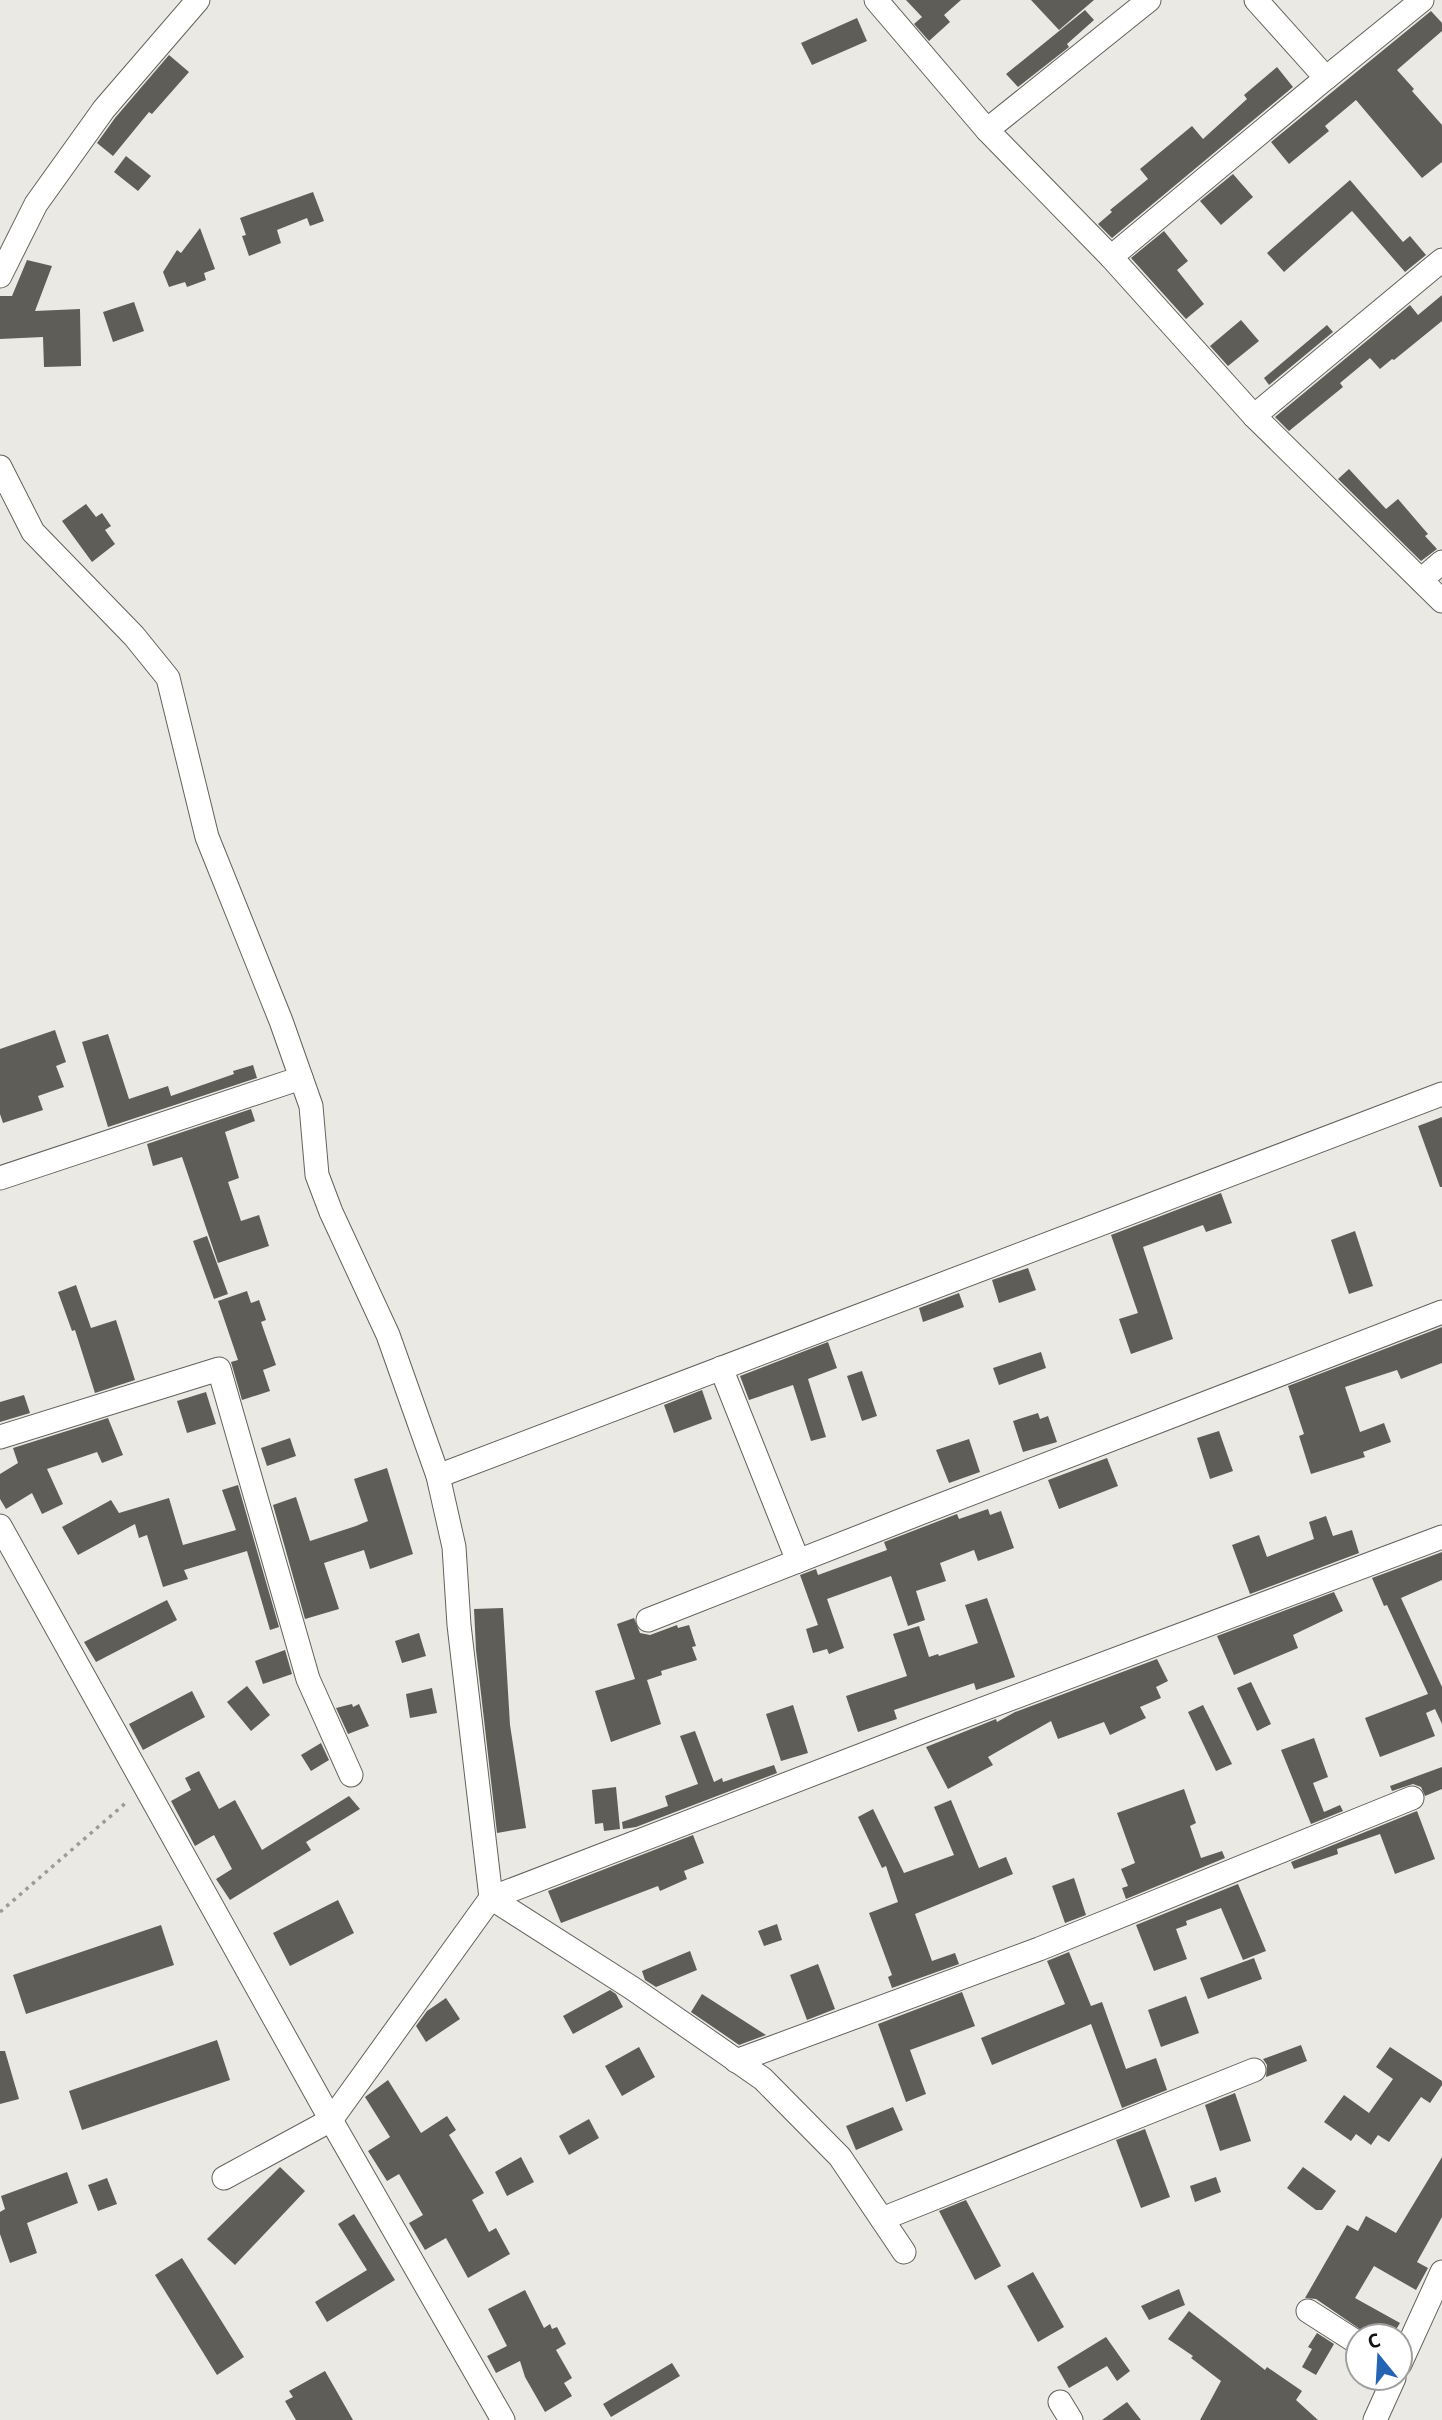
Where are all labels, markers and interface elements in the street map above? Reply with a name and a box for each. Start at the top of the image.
north arrow [1344,2322,1414,2392]
text: С [1364,2327,1384,2355]

